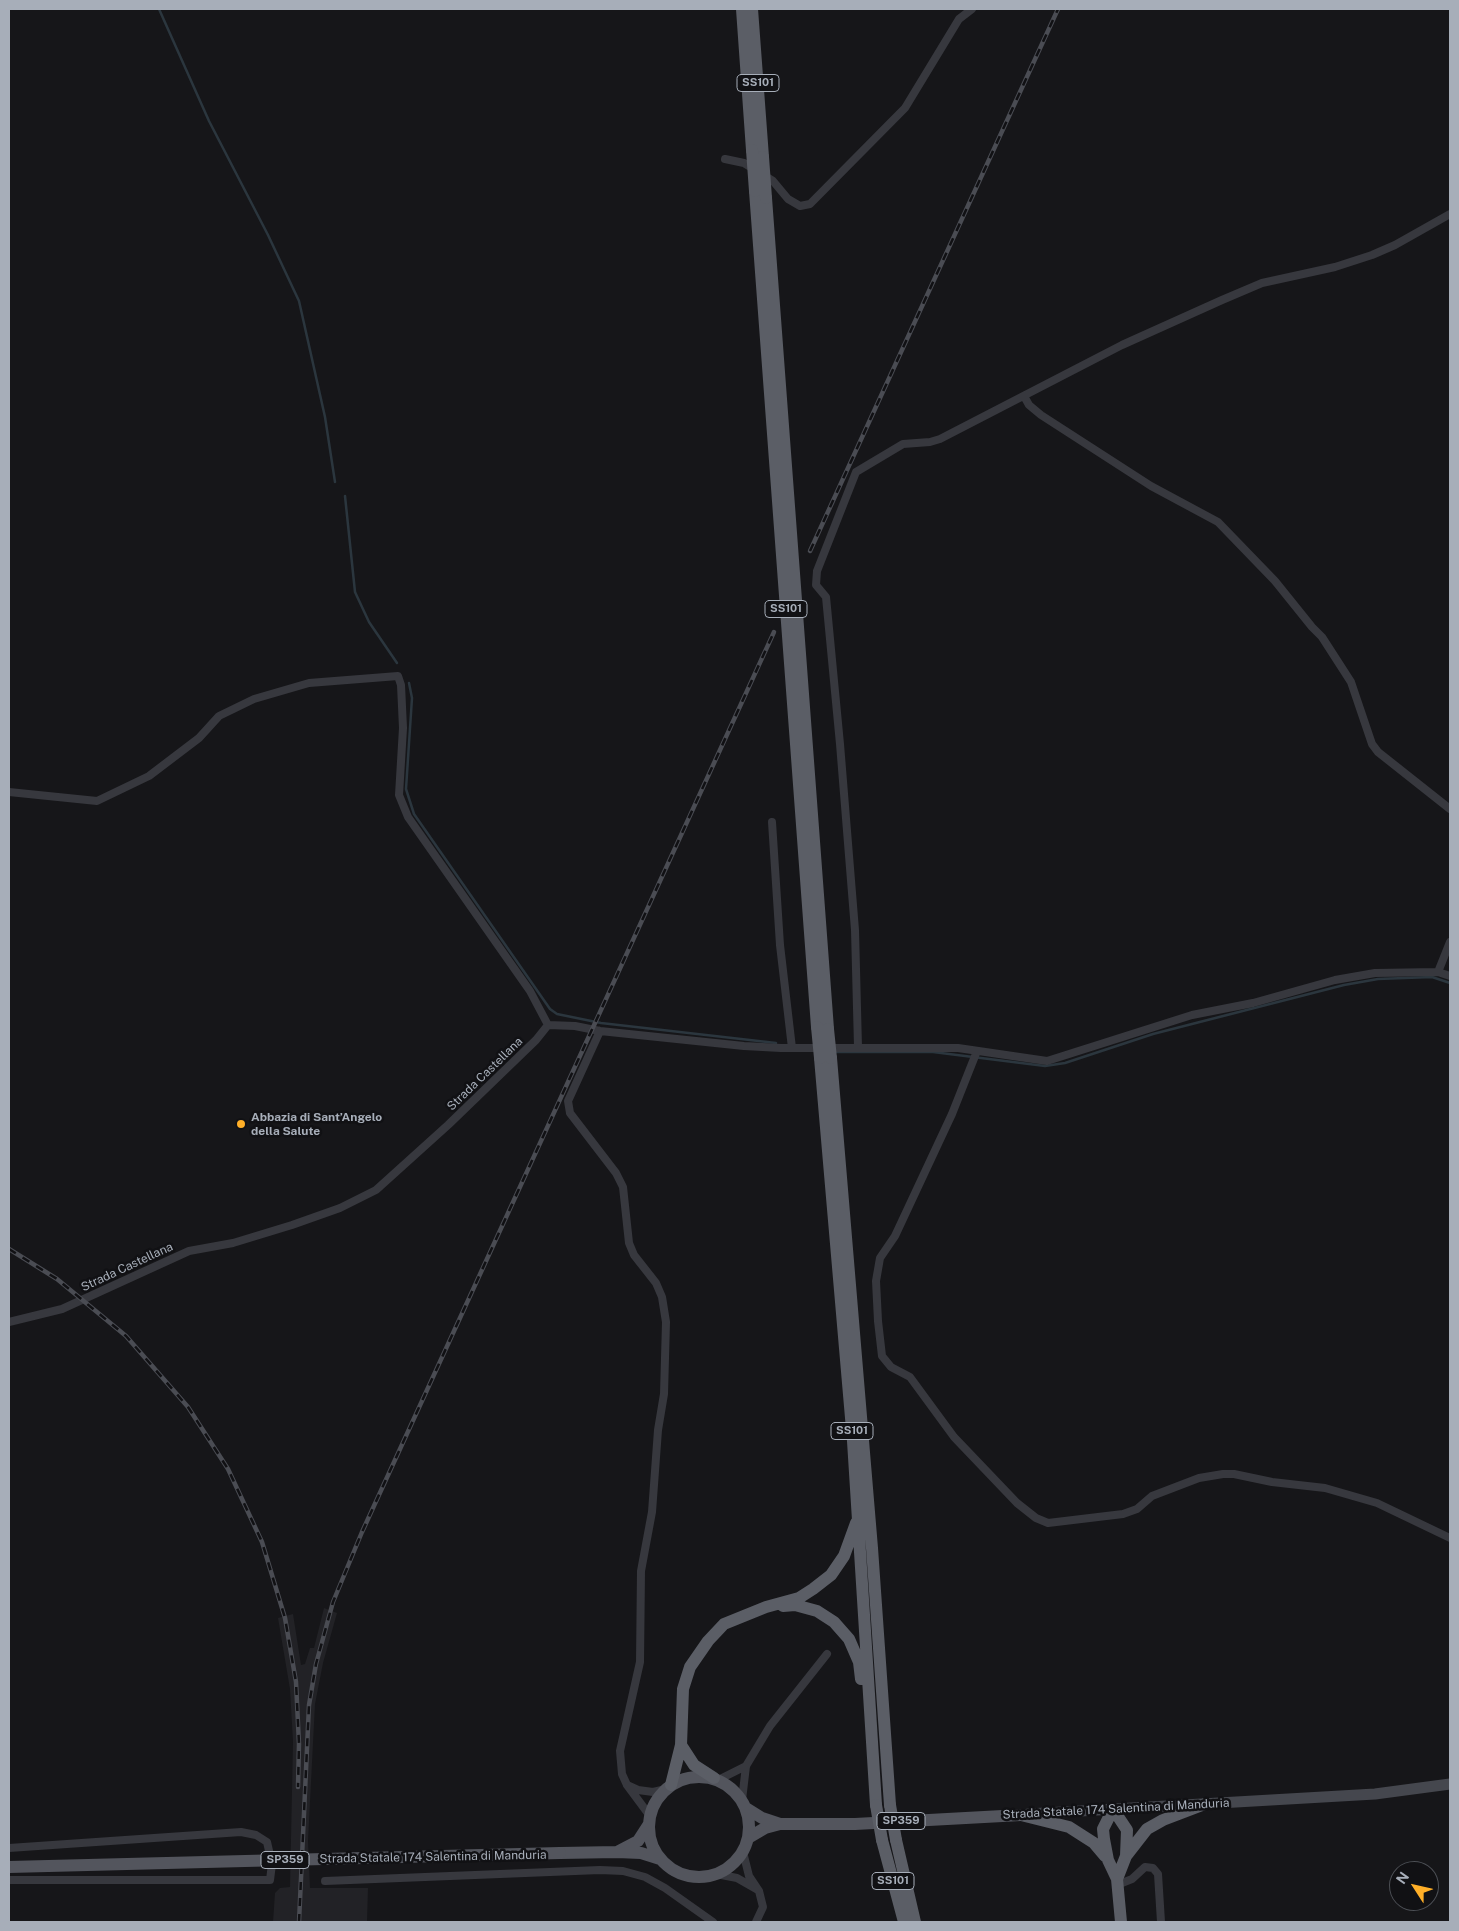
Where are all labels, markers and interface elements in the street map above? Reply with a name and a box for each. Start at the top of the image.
road number: SS101 [737,75,779,92]
road number: SS101 [765,600,807,618]
street label: Strada Castellana [444,1034,526,1114]
place label: Abbazia di Sant’Angelo della Salute [251,1110,382,1138]
marker: Abbazia di Sant’Angelo della Salute [235,1118,247,1130]
street label: Strada Castellana [79,1239,175,1295]
road number: SS101 [831,1422,873,1440]
street label: Strada Statale 174 Salentina di Manduria [1002,1796,1230,1822]
road number: SP359 [877,1812,925,1830]
street label: Strada Statale 174 Salentina di Manduria [319,1848,547,1866]
road number: SP359 [261,1852,309,1868]
north arrow [1389,1861,1439,1911]
text: N [1393,1869,1412,1887]
road number: SS101 [872,1872,914,1890]

